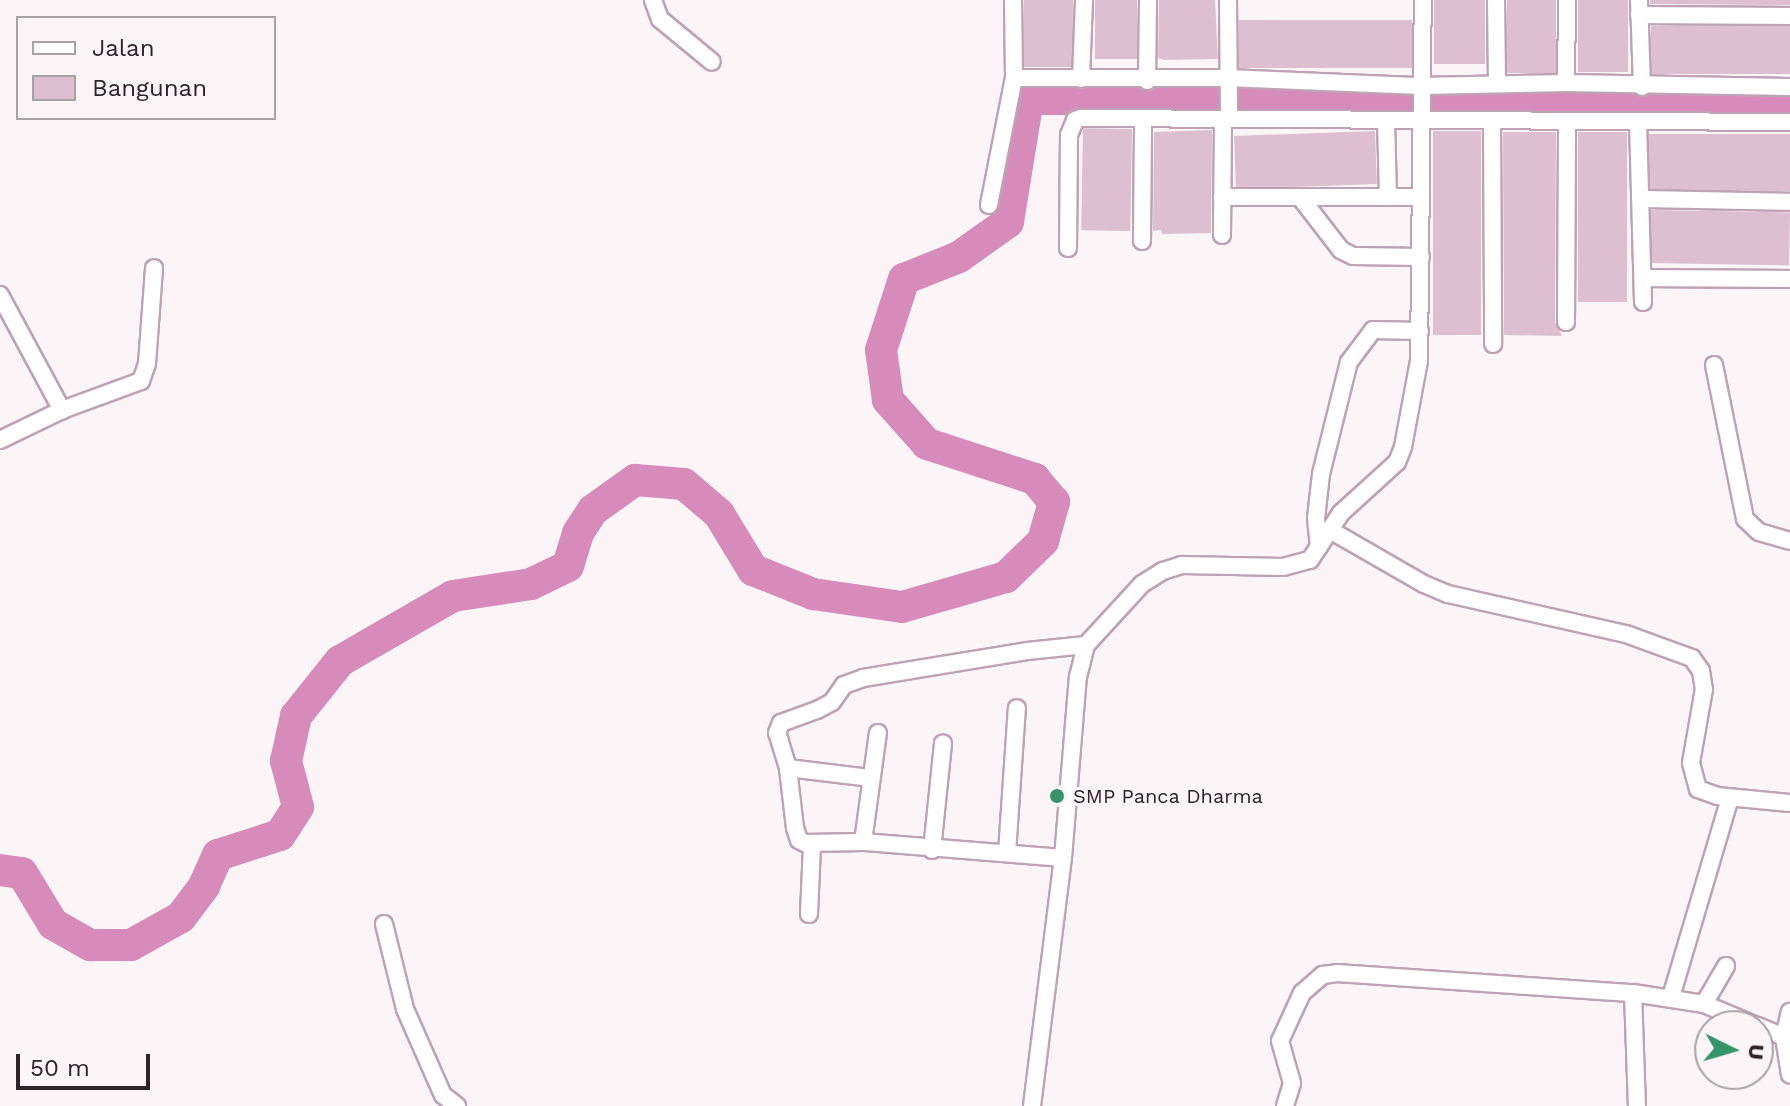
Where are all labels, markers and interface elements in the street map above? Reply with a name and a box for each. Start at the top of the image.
legend [16,16,276,120]
text: Jalan [92,34,155,62]
text: Bangunan [92,74,207,102]
place label: SMP Panca Dharma [1073,784,1264,808]
marker: SMP Panca Dharma [1048,787,1066,805]
north arrow [1694,1010,1774,1090]
scale bar [20,1038,154,1088]
text: U [1743,1043,1770,1061]
text: 50 m [30,1054,90,1082]

